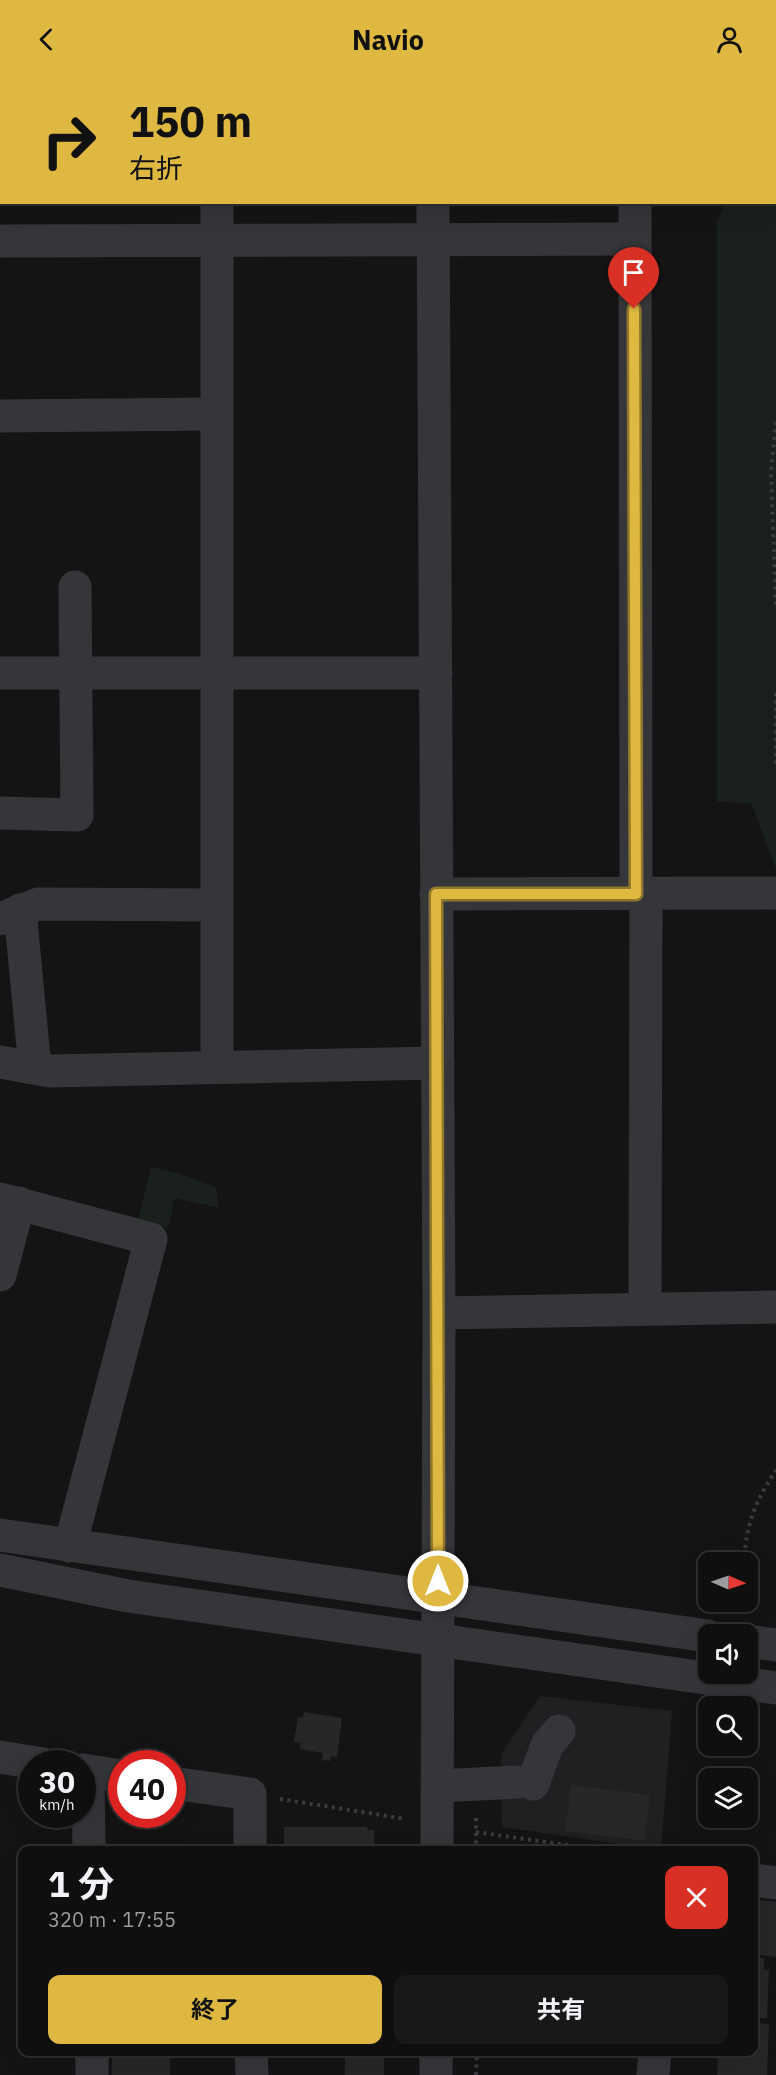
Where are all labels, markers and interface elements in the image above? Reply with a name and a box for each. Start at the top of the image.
text: Navio [352,22,424,57]
icon: back [30,23,63,56]
icon: person [713,23,746,56]
text: 150 m [129,94,252,149]
icon: right [30,102,108,180]
text: 右折 [129,150,183,185]
pin [608,247,659,309]
icon: arrive [617,256,650,289]
position arrow [406,1549,470,1613]
north arrow [698,1552,758,1612]
map controls [698,1552,758,1828]
button: sound [698,1624,758,1684]
button: search [698,1696,758,1756]
speed limit sign: 40 [108,1750,186,1828]
text: 30 [39,1762,75,1801]
button: layers [698,1768,758,1828]
text: km/h [39,1795,75,1814]
text: 1 分 [48,1860,114,1907]
button: close [665,1866,728,1929]
text: 320 m · 17:55 [48,1906,176,1933]
button: 終了 [48,1975,382,2044]
button: 共有 [394,1975,728,2044]

